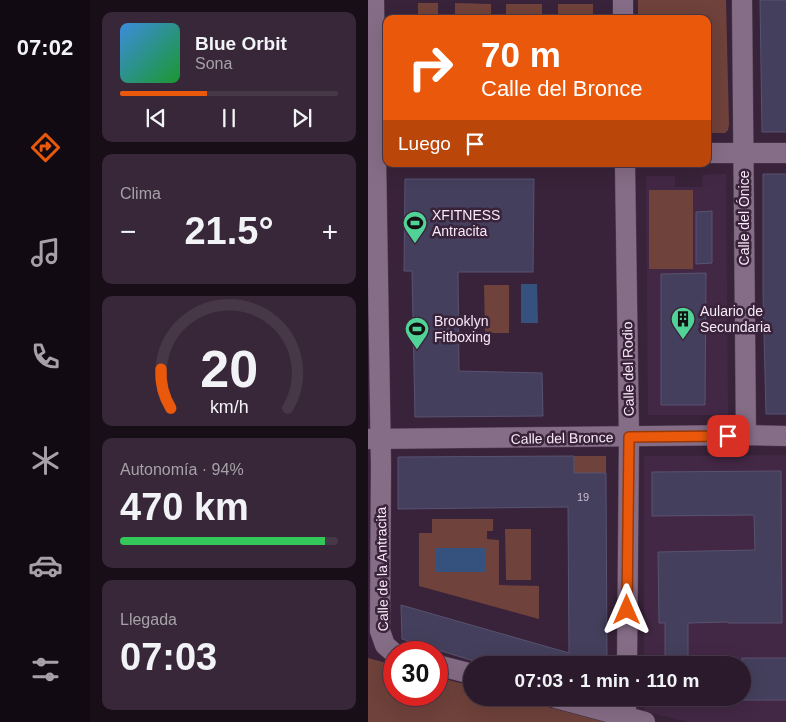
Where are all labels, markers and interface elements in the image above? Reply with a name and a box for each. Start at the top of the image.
text: Blue Orbit [195,33,287,54]
text: 07:02 [17,35,73,60]
icon: right [398,35,463,100]
text: 70 m [481,35,561,74]
text: Sona [195,55,232,72]
text: Calle del Bronce [481,76,642,101]
icon: previous [142,104,170,132]
icon: pause [215,104,243,132]
icon: next [288,104,316,132]
icon: directions [28,130,63,165]
icon: arrive [461,130,489,158]
text: Luego [398,133,451,154]
street label: Calle del Ónice [736,170,752,265]
text: Clima [120,185,161,202]
place label: XFITNESS Antracita [432,207,500,239]
text: 21.5° [184,210,274,252]
sports icon: XFITNESS Antracita [402,210,428,244]
text: − [120,216,136,247]
text: + [322,216,338,247]
icon: music [28,235,63,270]
place label: Aulario de Secundaria [700,303,771,335]
building icon: Aulario de Secundaria [670,306,696,340]
place label: Brooklyn Fitboxing [434,313,491,345]
sports icon: Brooklyn Fitboxing [404,316,430,350]
street label: Calle del Rodio [619,321,637,417]
icon: phone [28,339,63,374]
text: 20 [200,340,258,398]
text: km/h [210,397,248,417]
pin [707,415,749,457]
icon: arrive [714,422,742,450]
street label: Calle del Bronce [511,429,614,447]
icon: climate [28,443,63,478]
text: Autonomía · 94% [120,461,244,478]
text: 470 km [120,486,249,528]
house number: 19 [577,491,589,503]
street label: Calle de la Antracita [373,506,391,631]
icon: car [28,548,63,583]
position arrow [600,583,652,635]
text: Llegada [120,611,177,628]
text: 07:03 [120,636,217,678]
speed limit sign: 30 [383,641,448,706]
icon: filters [28,652,63,687]
text: 07:03 · 1 min · 110 m [515,670,699,691]

